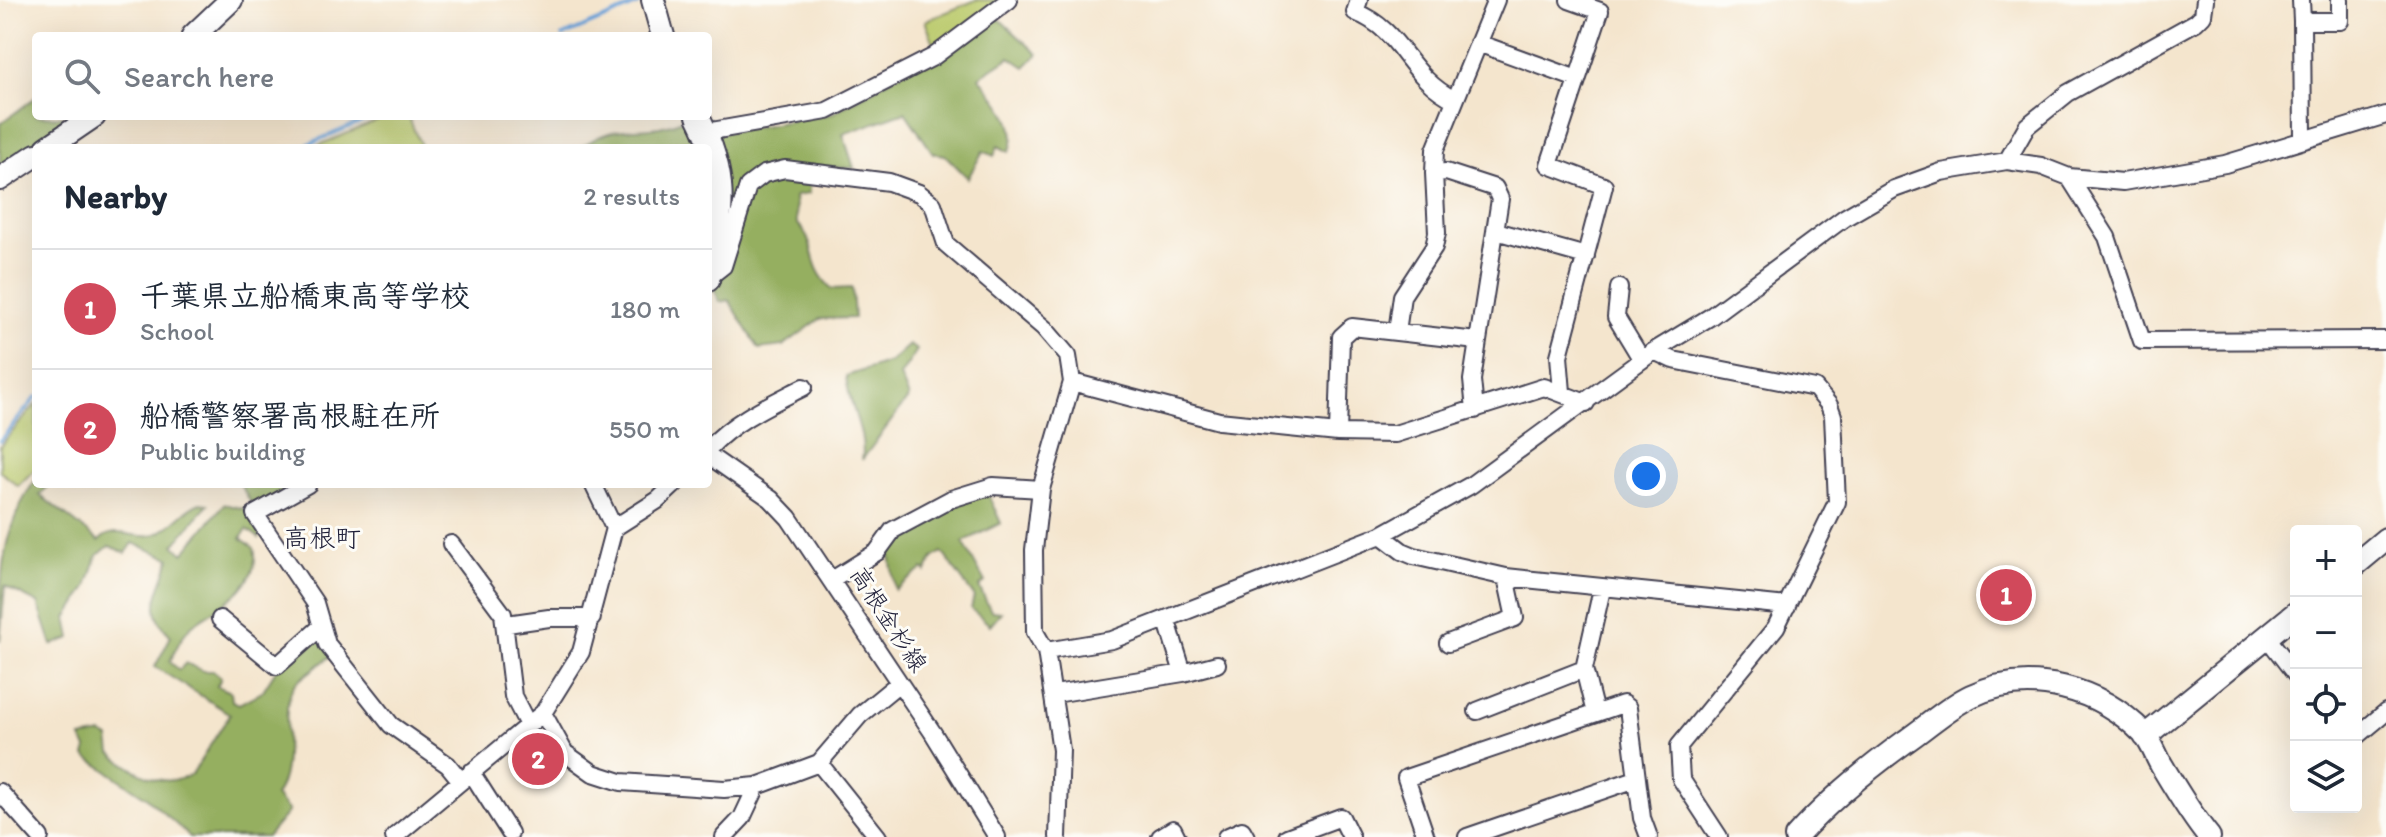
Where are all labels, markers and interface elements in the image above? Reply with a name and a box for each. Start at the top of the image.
search box [32,32,712,120]
icon: search [60,54,104,98]
text: Search here [124,58,274,95]
text: Nearby [64,176,167,217]
text: 2 results [583,180,680,212]
text: 千葉県立船橋東高等学校 [140,277,470,314]
text: 1 [84,293,96,325]
text: 180 m [610,293,680,325]
text: School [140,315,214,347]
text: 船橋警察署高根駐在所 [140,397,440,434]
text: 2 [83,413,97,445]
text: 550 m [609,413,680,445]
text: Public building [140,435,306,467]
your location [1626,456,1666,496]
district label: 高根町 [283,522,361,554]
map controls [2290,525,2362,813]
button: + [2290,525,2362,597]
street label: 高根金杉線 [844,561,934,677]
pin: 1 [1980,565,2032,625]
button: − [2290,597,2362,669]
button: locate [2290,669,2362,741]
pin: 2 [512,729,564,789]
button: layers [2290,741,2362,813]

